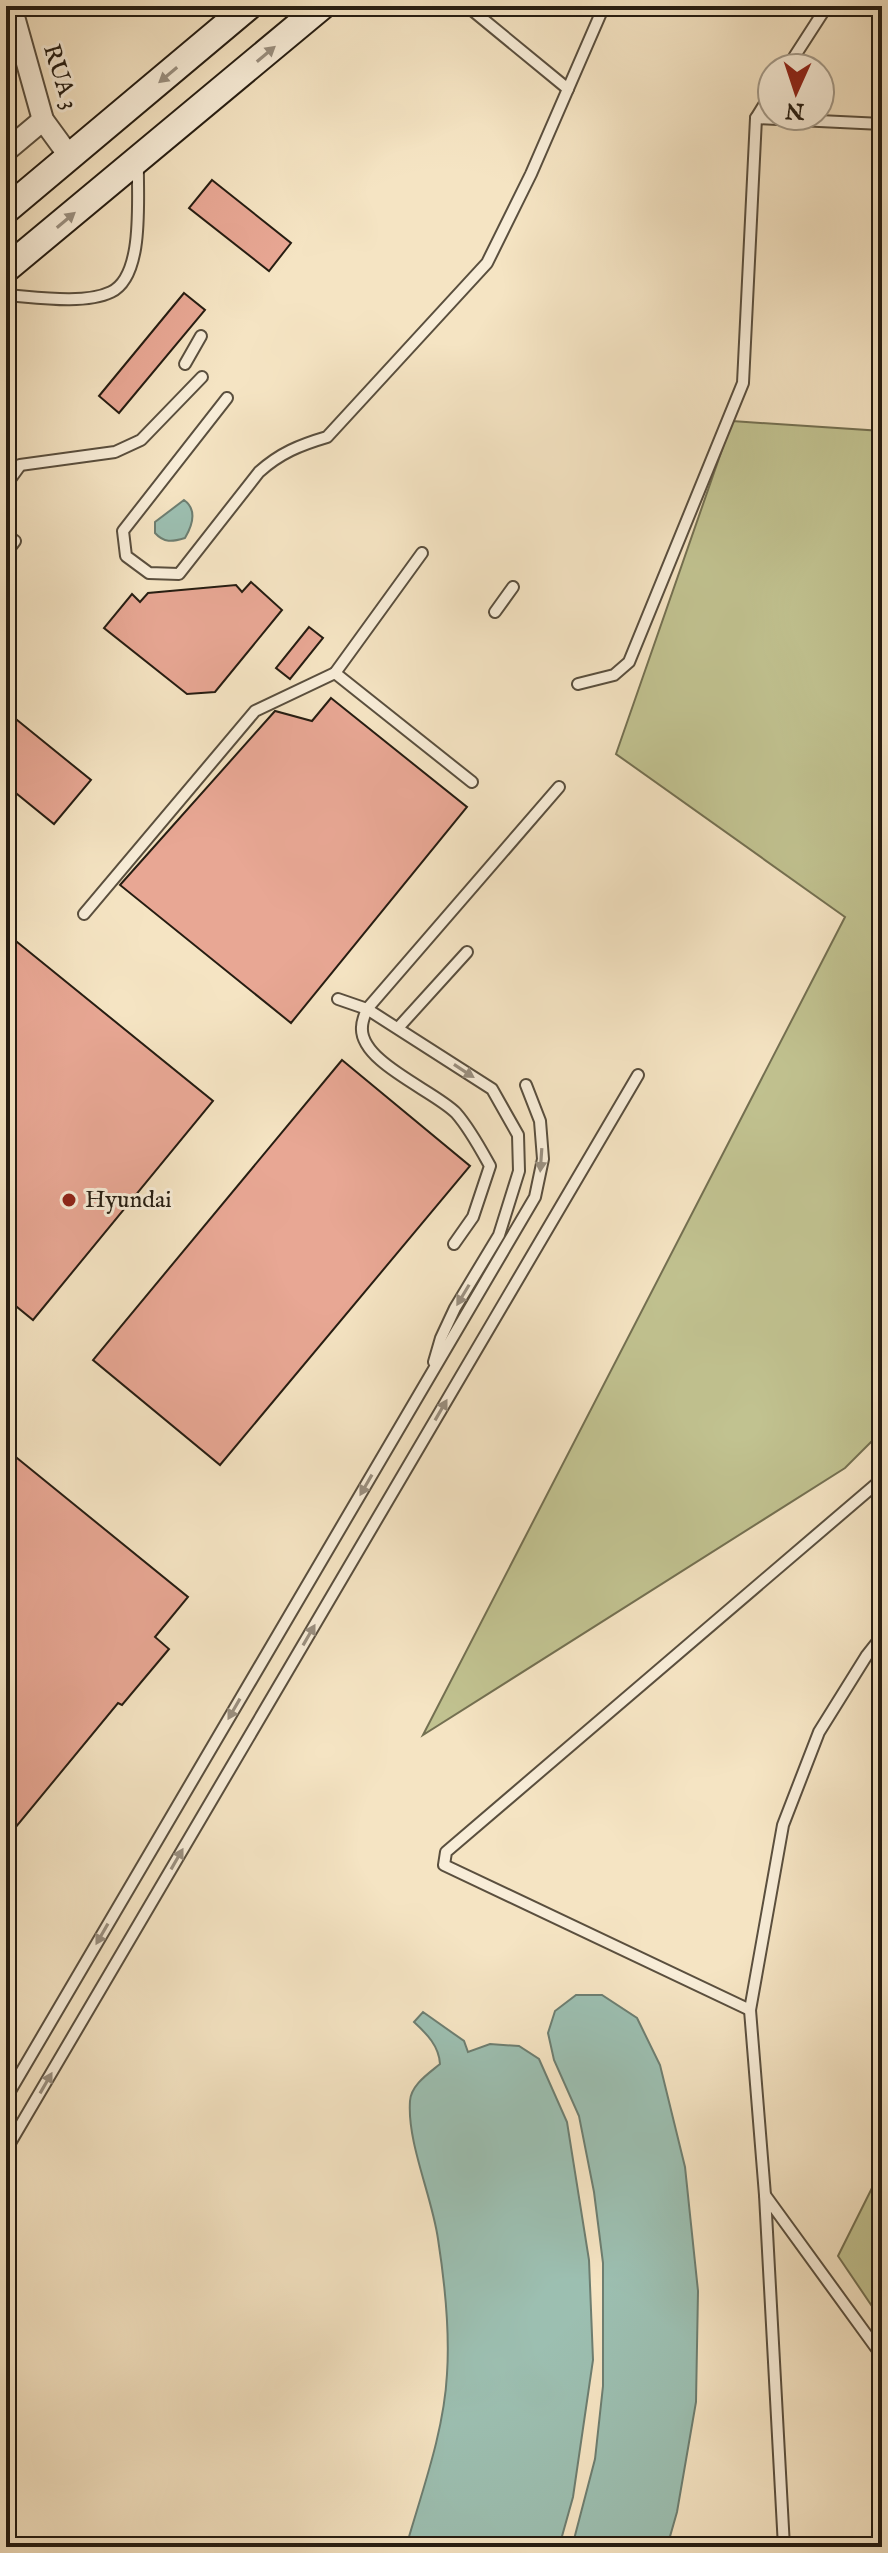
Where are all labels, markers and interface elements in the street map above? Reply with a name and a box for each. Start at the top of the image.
street label: RUA 3 [35,40,85,114]
one-way arrow [256,45,276,63]
north arrow [756,52,836,132]
one-way arrow [158,66,178,83]
text: N [785,95,806,125]
one-way arrow [56,212,76,229]
one-way arrow [453,1063,474,1078]
one-way arrow [534,1148,547,1173]
place label: Hyundai [85,1185,172,1216]
marker: Hyundai [60,1191,78,1209]
one-way arrow [456,1284,470,1306]
one-way arrow [433,1399,447,1421]
one-way arrow [359,1474,373,1496]
one-way arrow [302,1623,316,1646]
one-way arrow [227,1698,241,1720]
one-way arrow [170,1848,184,1870]
one-way arrow [95,1922,109,1945]
one-way arrow [38,2072,52,2094]

